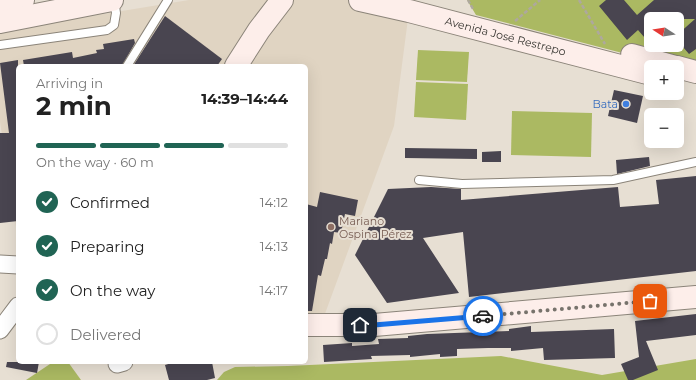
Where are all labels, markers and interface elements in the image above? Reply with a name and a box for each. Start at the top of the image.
north arrow [644,12,684,52]
map controls [644,12,684,148]
street label: Avenida José Restrepo [444,14,568,59]
button: + [644,60,684,100]
text: Arriving in [36,75,103,91]
text: 14:39–14:44 [201,89,288,108]
text: 2 min [36,90,112,122]
place label: Bata [592,97,618,111]
marker: Bata [621,99,631,109]
button: − [644,108,684,148]
text: On the way · 60 m [36,154,154,170]
icon: check [36,191,58,213]
text: Confirmed [70,193,150,212]
text: 14:12 [260,194,288,210]
place label: Mariano Ospina Pérez [339,214,412,241]
marker: Mariano Ospina Pérez [326,222,336,232]
icon: check [36,235,58,257]
text: Preparing [70,237,145,256]
text: 14:13 [260,238,288,254]
icon: check [36,279,58,301]
text: On the way [70,281,155,300]
text: 14:17 [260,282,288,298]
pin [633,284,667,318]
icon: bag [639,290,661,312]
courier [463,296,503,336]
icon: car [472,305,494,327]
pin [343,308,377,342]
icon: home [349,314,371,336]
text: Delivered [70,325,142,344]

